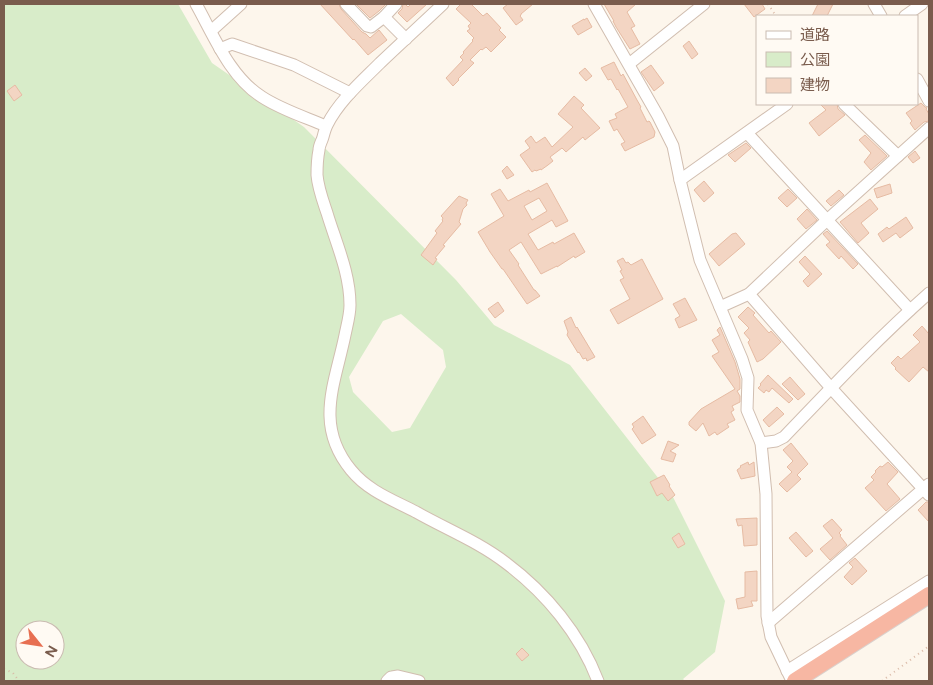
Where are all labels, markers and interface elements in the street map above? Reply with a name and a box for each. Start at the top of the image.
legend [756,15,918,105]
text: 道路 [800,26,830,44]
text: 公園 [800,51,830,69]
text: 建物 [800,76,830,94]
north arrow [15,620,65,670]
text: N [41,642,61,660]

